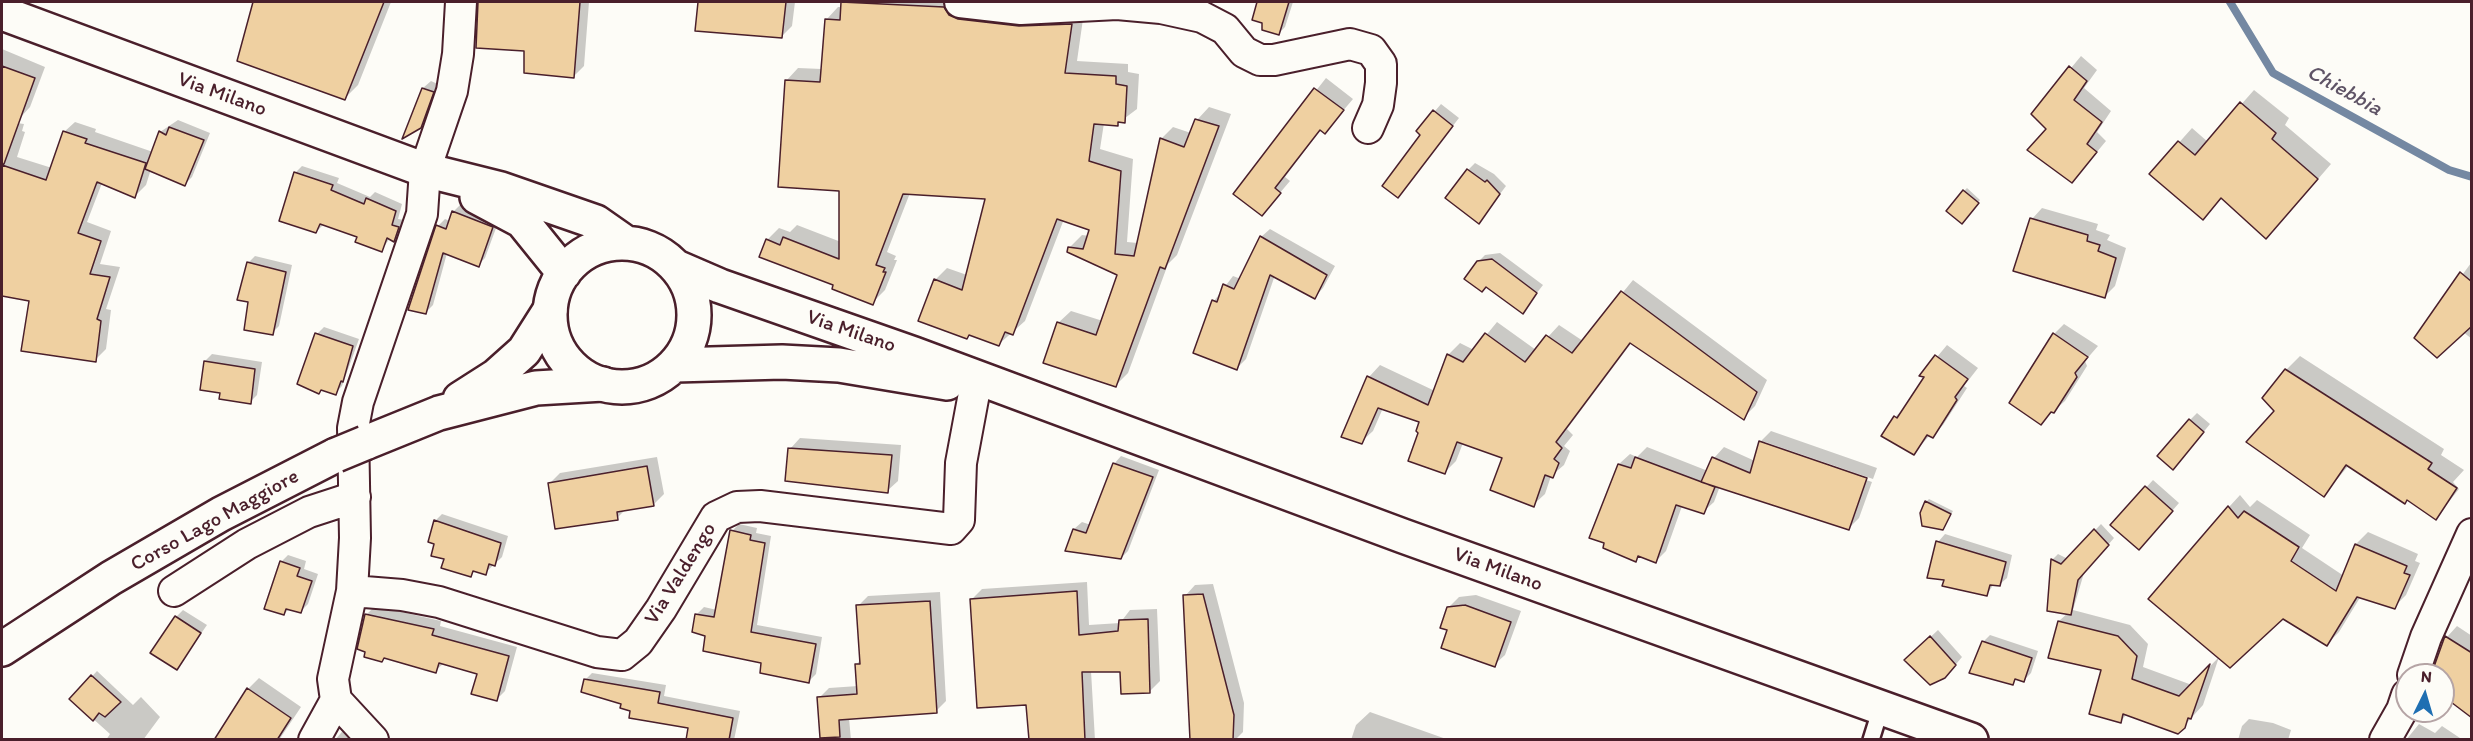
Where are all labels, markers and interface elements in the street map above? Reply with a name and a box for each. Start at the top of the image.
water label: Chiebbia [2302,60,2386,122]
street label: Via Milano [174,67,270,123]
street label: Via Milano [803,305,899,359]
street label: Corso Lago Maggiore [127,464,303,578]
street label: Via Valdengo [640,518,722,630]
street label: Via Milano [1450,542,1546,598]
north arrow [2395,663,2455,723]
text: N [2420,667,2433,686]

